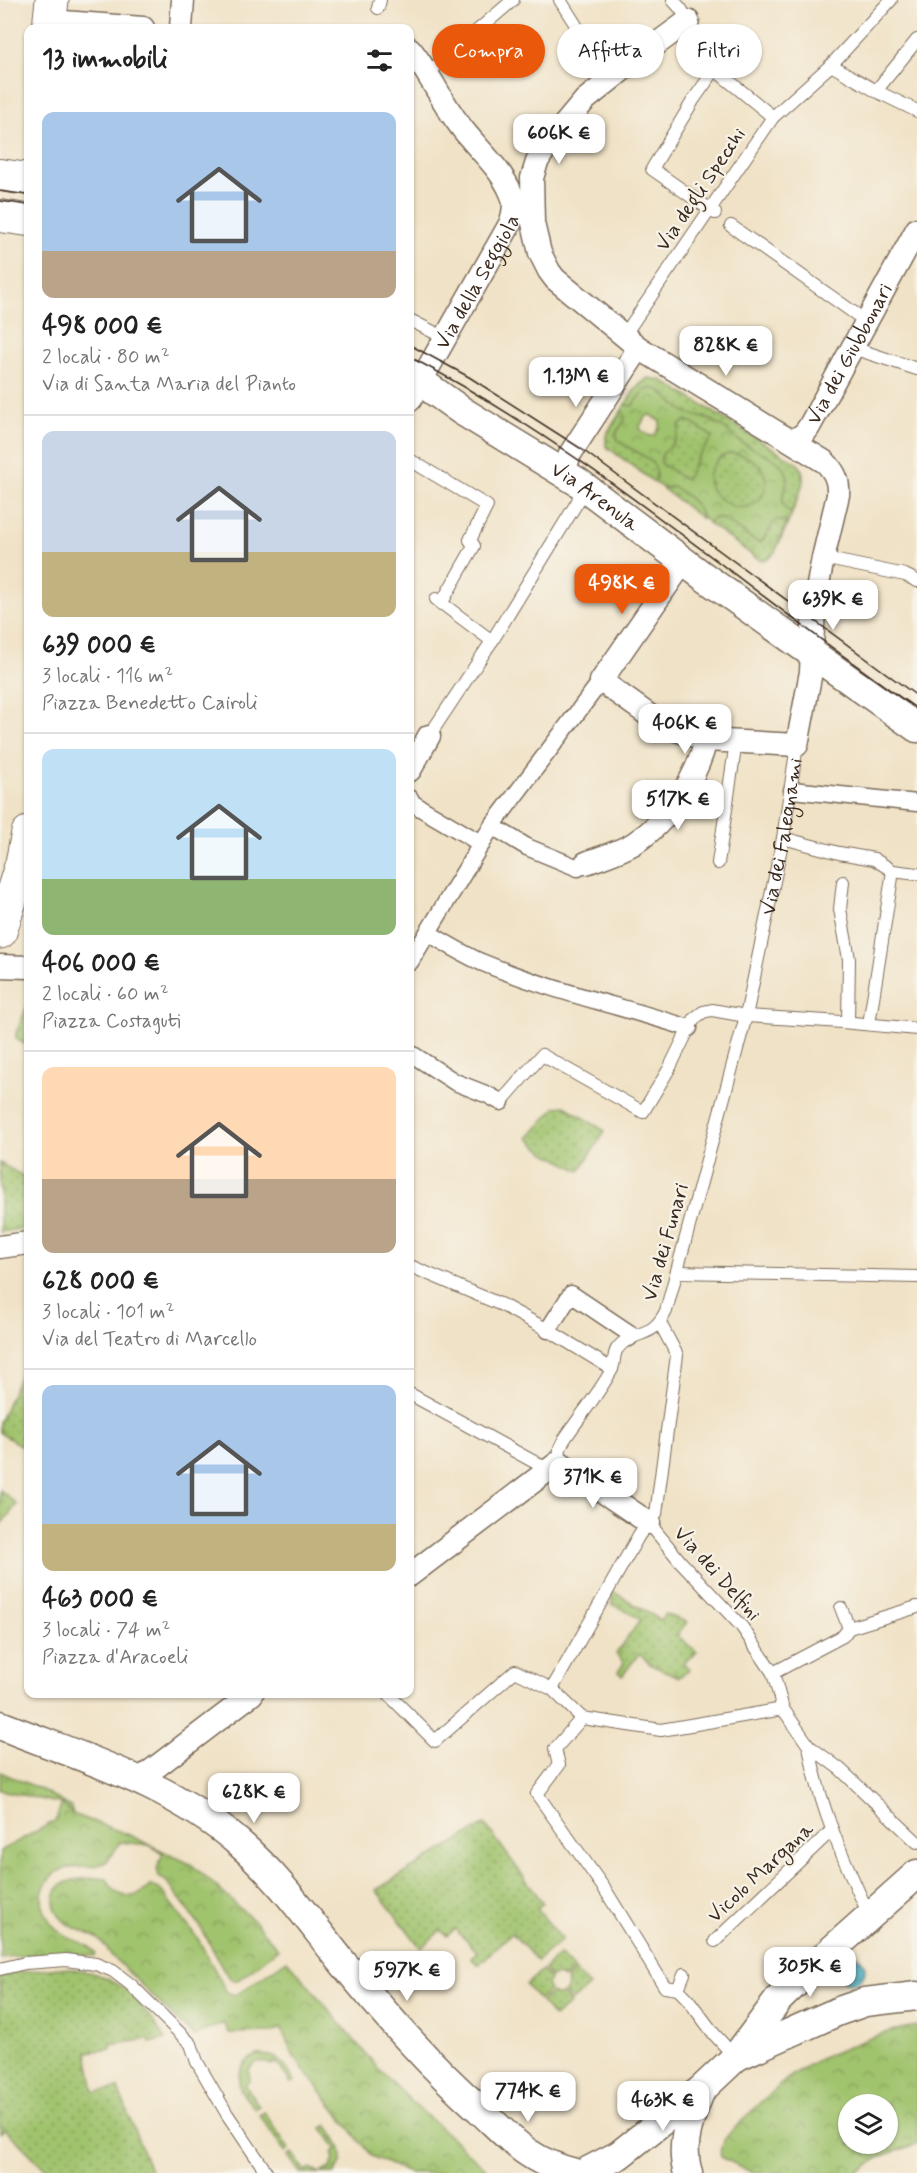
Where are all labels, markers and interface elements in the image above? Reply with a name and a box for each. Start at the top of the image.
chip: Compra [432,24,545,78]
chip: Affitta [557,24,664,78]
chip: Filtri [676,24,762,78]
text: 13 immobili [42,43,168,77]
icon: filters [363,44,396,77]
pin: 606K € [510,114,608,165]
text: 606K € [527,120,591,147]
street label: Via degli Specchi [649,122,754,258]
icon: home [165,151,273,259]
street label: Via della Seggiola [429,212,527,355]
street label: Via dei Giubbonari [800,278,900,430]
text: 498 000 € [42,310,163,344]
pin: 828K € [677,326,775,377]
text: 828K € [693,332,759,359]
text: 2 locali · 80 m² [42,344,170,371]
pin: 1.13M € [521,357,631,408]
text: 1.13M € [543,363,609,390]
text: Via di Santa Maria del Pianto [42,371,296,398]
street label: Via Arenula [545,456,645,538]
icon: home [165,470,273,578]
pin: 498K € [573,564,671,615]
text: 498K € [589,570,656,597]
pin: 639K € [784,580,882,631]
text: 639K € [802,586,864,613]
text: 639 000 € [42,629,156,663]
text: 3 locali · 116 m² [42,663,173,690]
text: Piazza Benedetto Cairoli [42,690,258,717]
pin: 406K € [636,704,734,755]
text: 406K € [652,710,718,737]
street label: Via dei Falegnami [754,756,810,918]
pin: 517K € [629,780,727,831]
text: 517K € [646,786,710,813]
icon: home [165,788,273,896]
text: 406 000 € [42,947,160,981]
text: 2 locali · 60 m² [42,981,169,1008]
text: Piazza Costaguti [42,1008,181,1035]
icon: home [165,1106,273,1214]
street label: Via dei Funari [636,1180,696,1304]
text: 628 000 € [42,1265,159,1299]
text: 3 locali · 101 m² [42,1299,174,1326]
text: Via del Teatro di Marcello [42,1326,257,1353]
icon: home [165,1424,273,1532]
pin: 371K € [544,1458,642,1509]
text: 371K € [563,1464,623,1491]
street label: Via dei Delfini [667,1520,768,1627]
text: 463 000 € [42,1583,158,1617]
text: 3 locali · 74 m² [42,1617,170,1644]
text: Piazza d'Aracoeli [42,1644,188,1671]
pin: 628K € [205,1773,303,1824]
text: 628K € [222,1779,286,1806]
street label: Vicolo Margana [701,1816,821,1930]
pin: 305K € [761,1947,859,1998]
pin: 597K € [358,1951,456,2002]
text: 305K € [778,1953,842,1980]
text: 597K € [373,1957,441,1984]
pin: 774K € [479,2072,577,2123]
text: 774K € [495,2078,561,2105]
pin: 463K € [614,2081,712,2132]
text: 463K € [631,2087,695,2114]
map controls [838,2094,898,2154]
button: layers [838,2094,898,2154]

